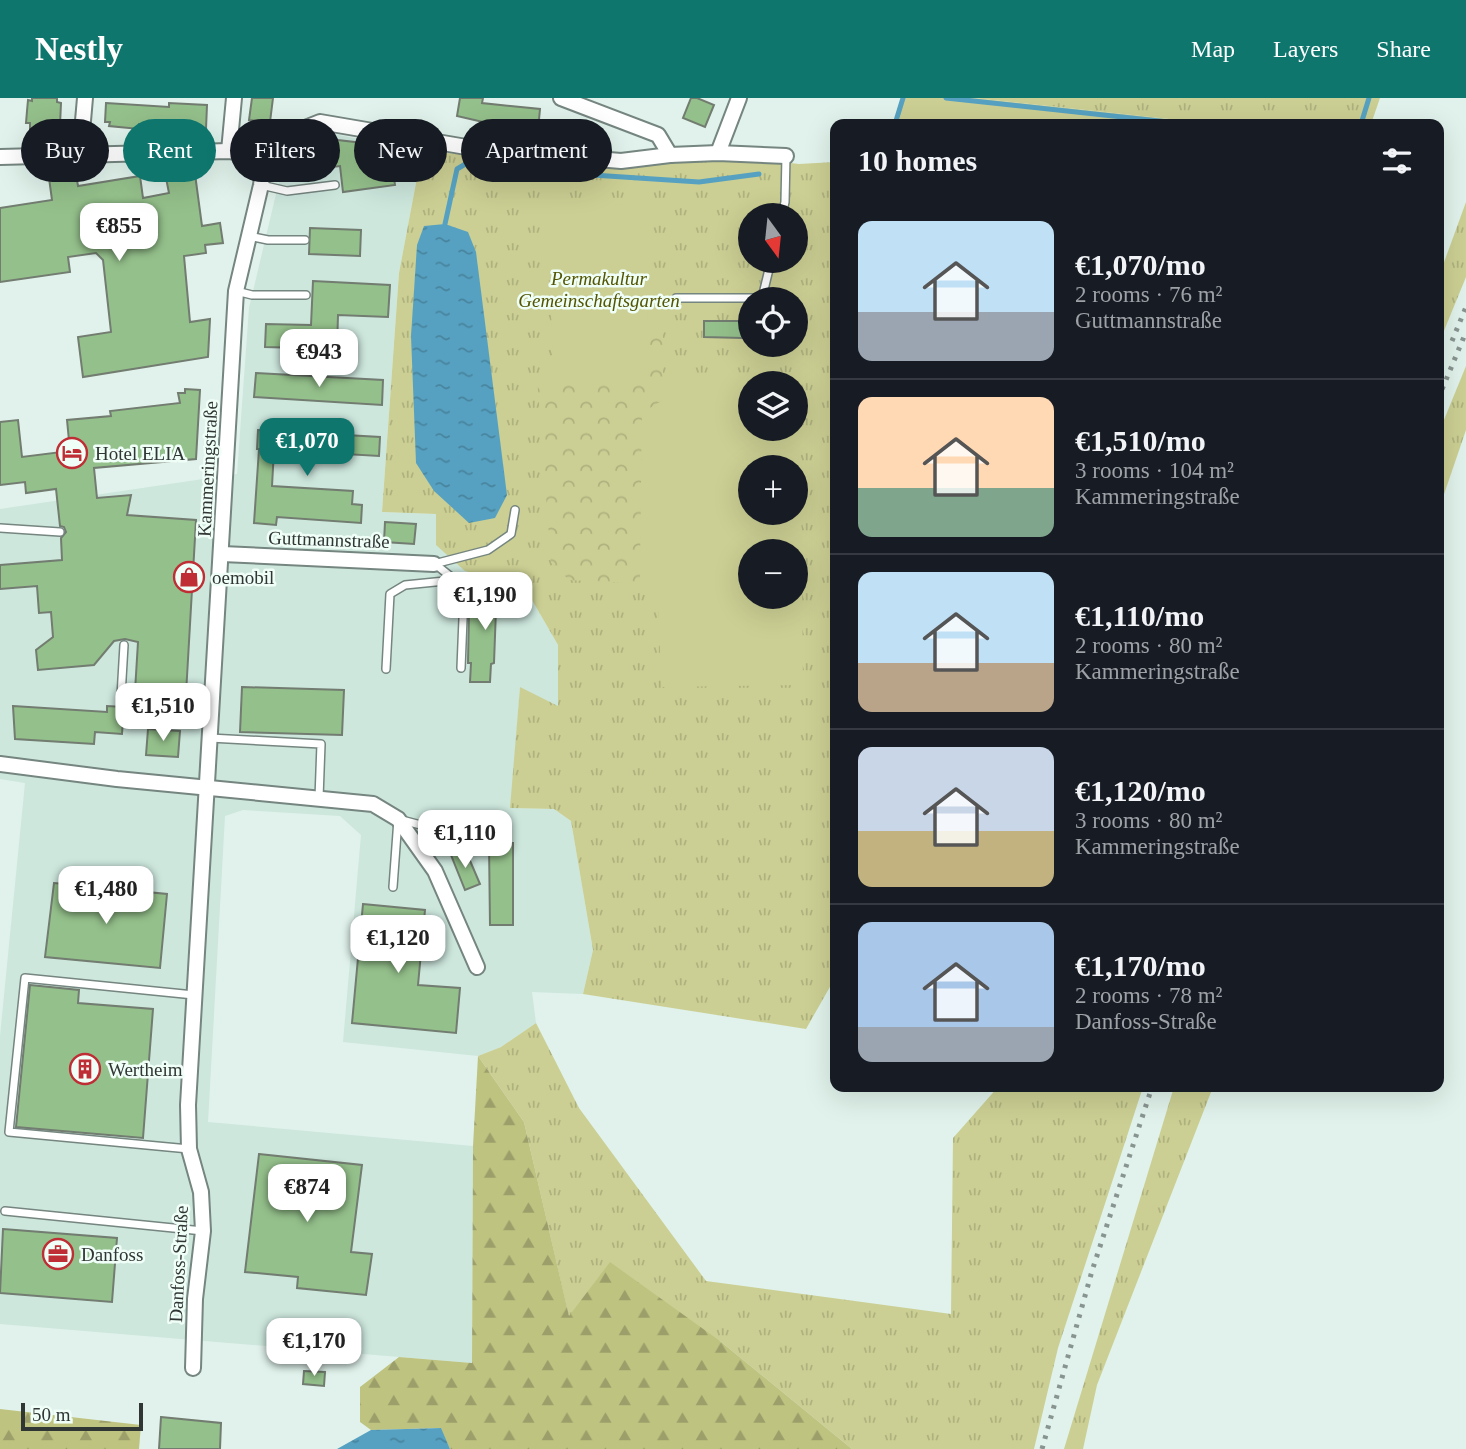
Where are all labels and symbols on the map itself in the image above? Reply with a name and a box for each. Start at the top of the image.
north arrow [738,203,808,273]
pin: €855 [78,204,160,263]
park label: Permakultur Gemeinschaftsgarten [518,268,680,311]
pin: €943 [278,330,360,389]
street label: Kammeringstraße [193,401,222,538]
pin: €1,070 [250,418,364,478]
hotel icon: Hotel ELIA [55,436,89,470]
place label: Hotel ELIA [95,443,186,464]
street label: Guttmannstraße [268,527,390,552]
shop icon: oemobil [172,560,206,594]
place label: oemobil [212,567,274,588]
pin: €1,190 [428,573,542,632]
pin: €1,510 [106,684,220,743]
pin: €1,110 [408,810,522,870]
pin: €1,480 [49,866,163,926]
pin: €1,120 [341,916,455,975]
building icon: Wertheim [68,1052,102,1086]
place label: Wertheim [108,1059,183,1080]
pin: €874 [266,1164,348,1224]
street label: Danfoss-Straße [165,1205,192,1323]
office icon: Danfoss [41,1237,75,1271]
place label: Danfoss [81,1244,143,1265]
pin: €1,170 [257,1318,371,1378]
scale bar [21,1400,144,1432]

